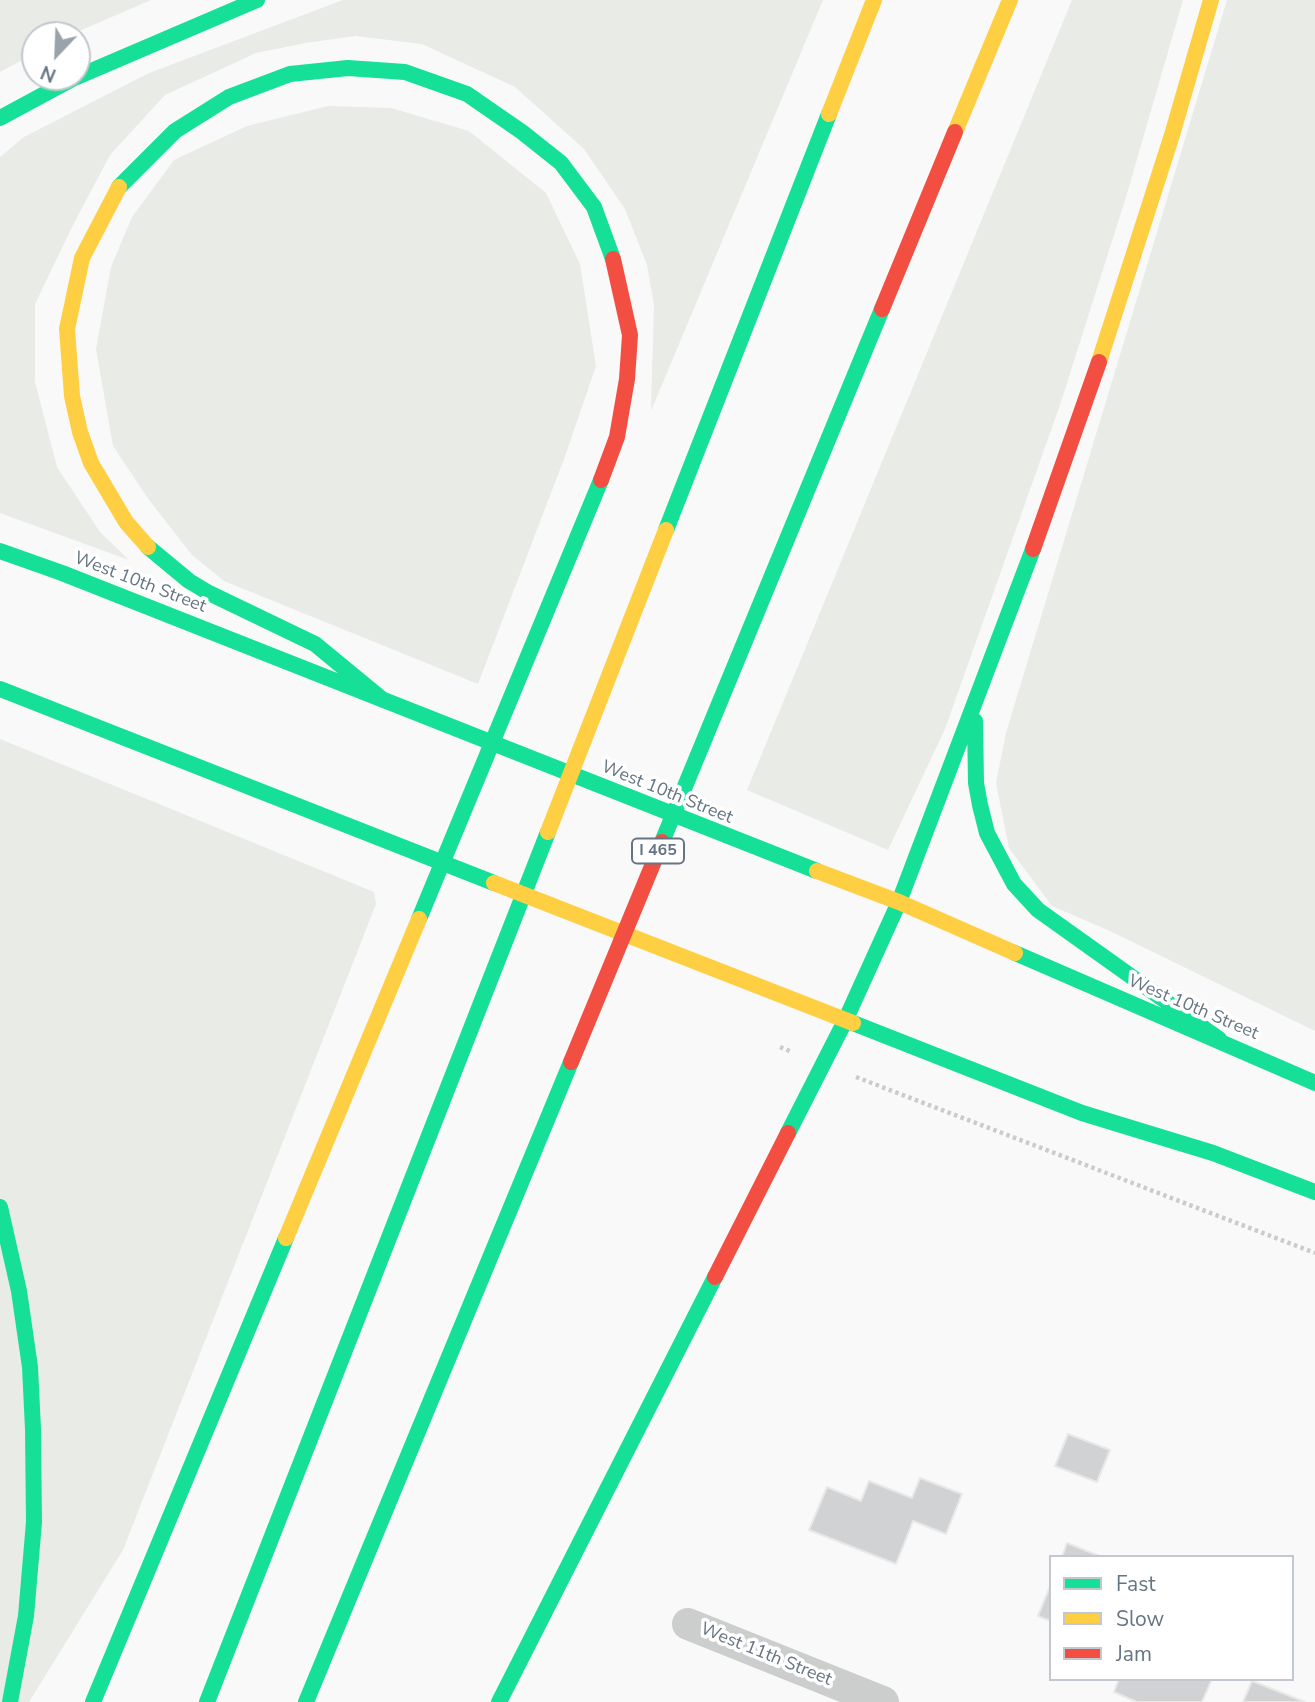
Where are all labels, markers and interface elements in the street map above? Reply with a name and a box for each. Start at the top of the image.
north arrow [21,21,91,91]
text: N [37,59,60,88]
street label: West 10th Street [71,548,209,618]
street label: West 10th Street [598,757,736,829]
road number: I 465 [632,838,684,864]
street label: West 10th Street [1124,971,1262,1045]
legend [1049,1555,1294,1681]
text: Fast [1116,1570,1156,1598]
text: Slow [1116,1605,1164,1633]
street label: West 11th Street [697,1619,835,1691]
text: Jam [1116,1640,1152,1668]

